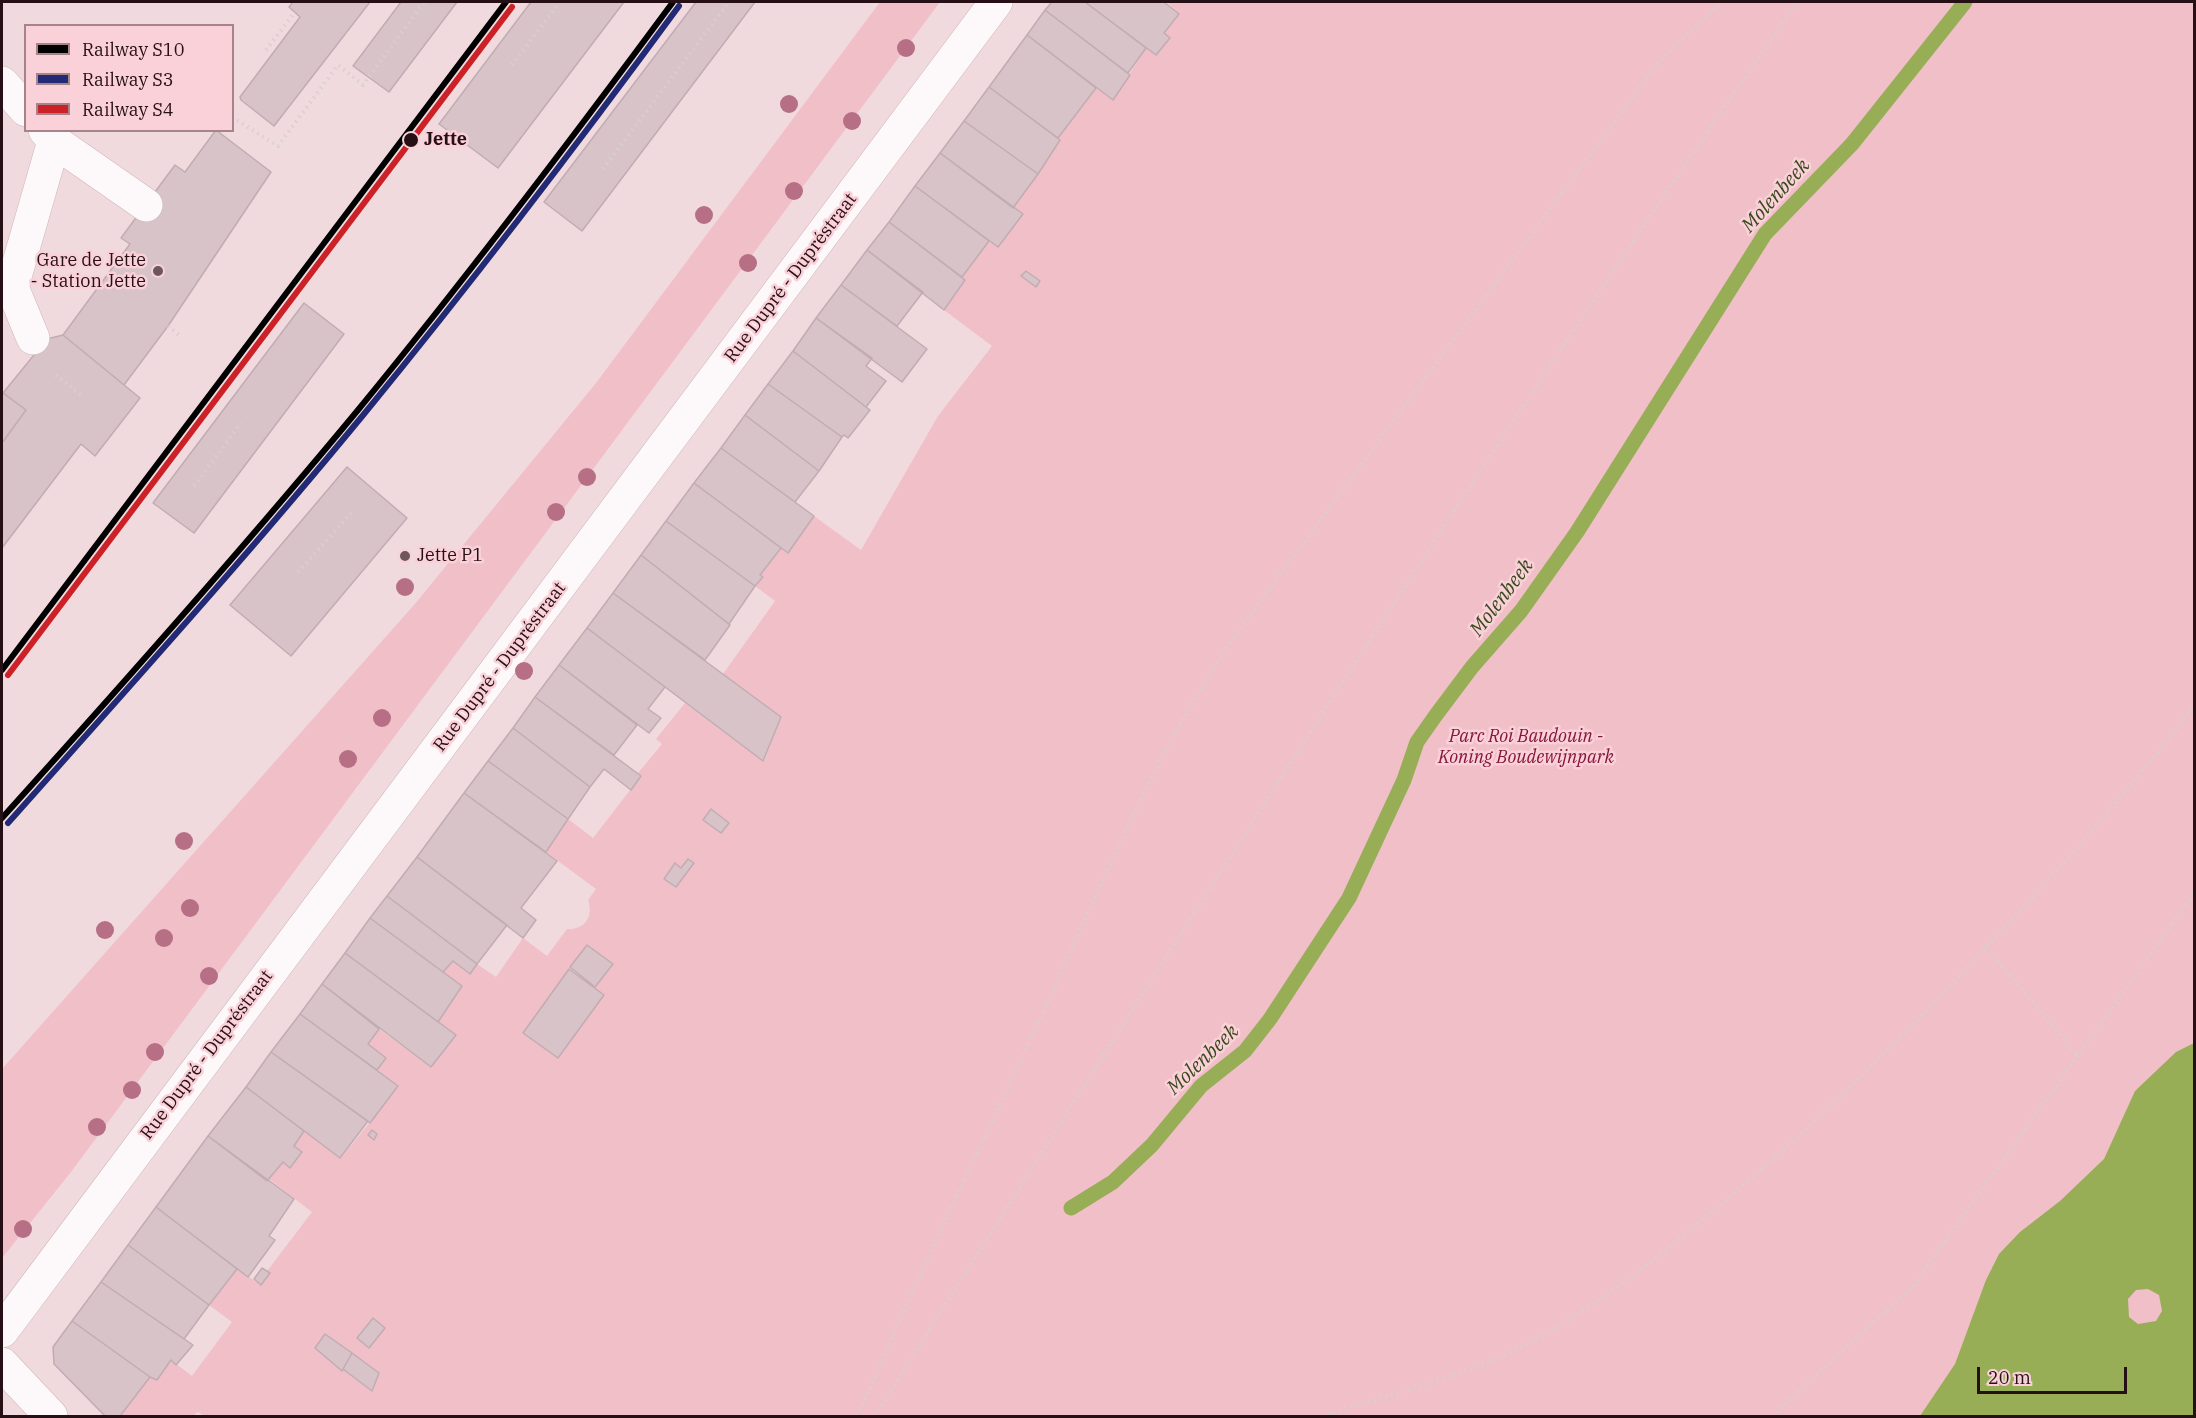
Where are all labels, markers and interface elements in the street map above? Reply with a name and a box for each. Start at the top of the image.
legend [24,24,234,132]
text: Railway S10 [82,38,184,61]
text: Railway S3 [82,68,174,91]
text: Railway S4 [82,98,174,121]
place label: Jette [424,129,467,151]
marker: Jette [402,131,420,149]
water label: Molenbeek [1737,154,1815,238]
street label: Rue Dupré - Dupréstraat [720,189,862,367]
place label: Gare de Jette - Station Jette [30,250,146,292]
marker: Gare de Jette - Station Jette [151,264,165,278]
place label: Jette P1 [417,545,483,567]
marker: Jette P1 [398,549,412,563]
water label: Molenbeek [1465,555,1539,641]
street label: Rue Dupré - Dupréstraat [429,578,571,756]
park label: Parc Roi Baudouin - Koning Boudewijnpark [1438,726,1614,768]
street label: Rue Dupré - Dupréstraat [136,966,278,1144]
water label: Molenbeek [1162,1020,1244,1100]
scale bar [1980,1355,2130,1393]
text: 20 m [1988,1366,2031,1389]

